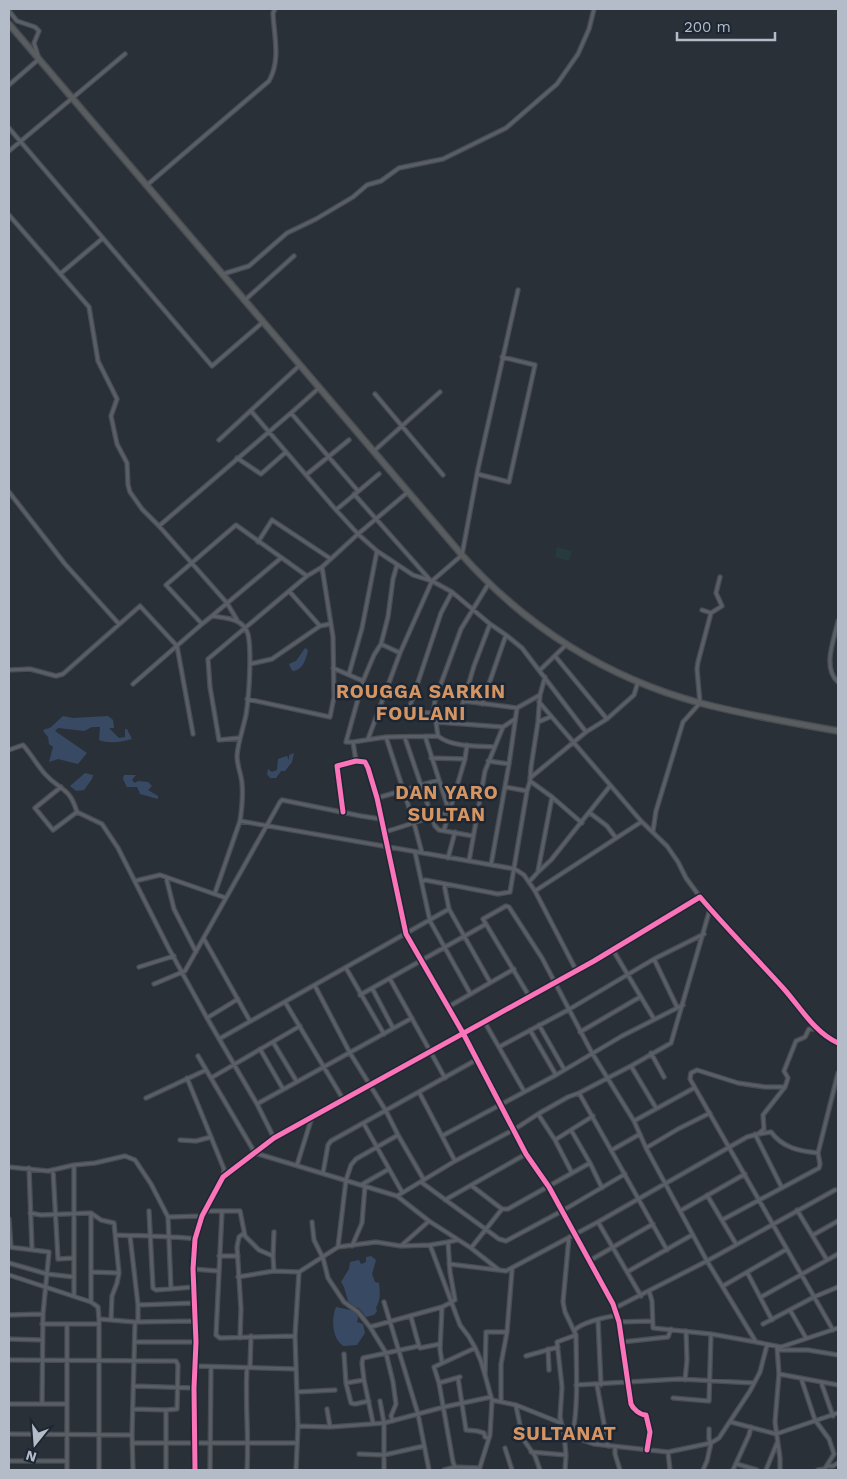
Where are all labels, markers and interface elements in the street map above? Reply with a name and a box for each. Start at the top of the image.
scale bar [677,10,774,42]
text: 200 m [684,18,731,36]
district label: ROUGGA SARKIN FOULANI [336,680,506,725]
district label: DAN YARO SULTAN [395,781,499,826]
north arrow [10,1419,60,1469]
district label: SULTANAT [513,1422,617,1445]
text: N [24,1447,38,1466]

